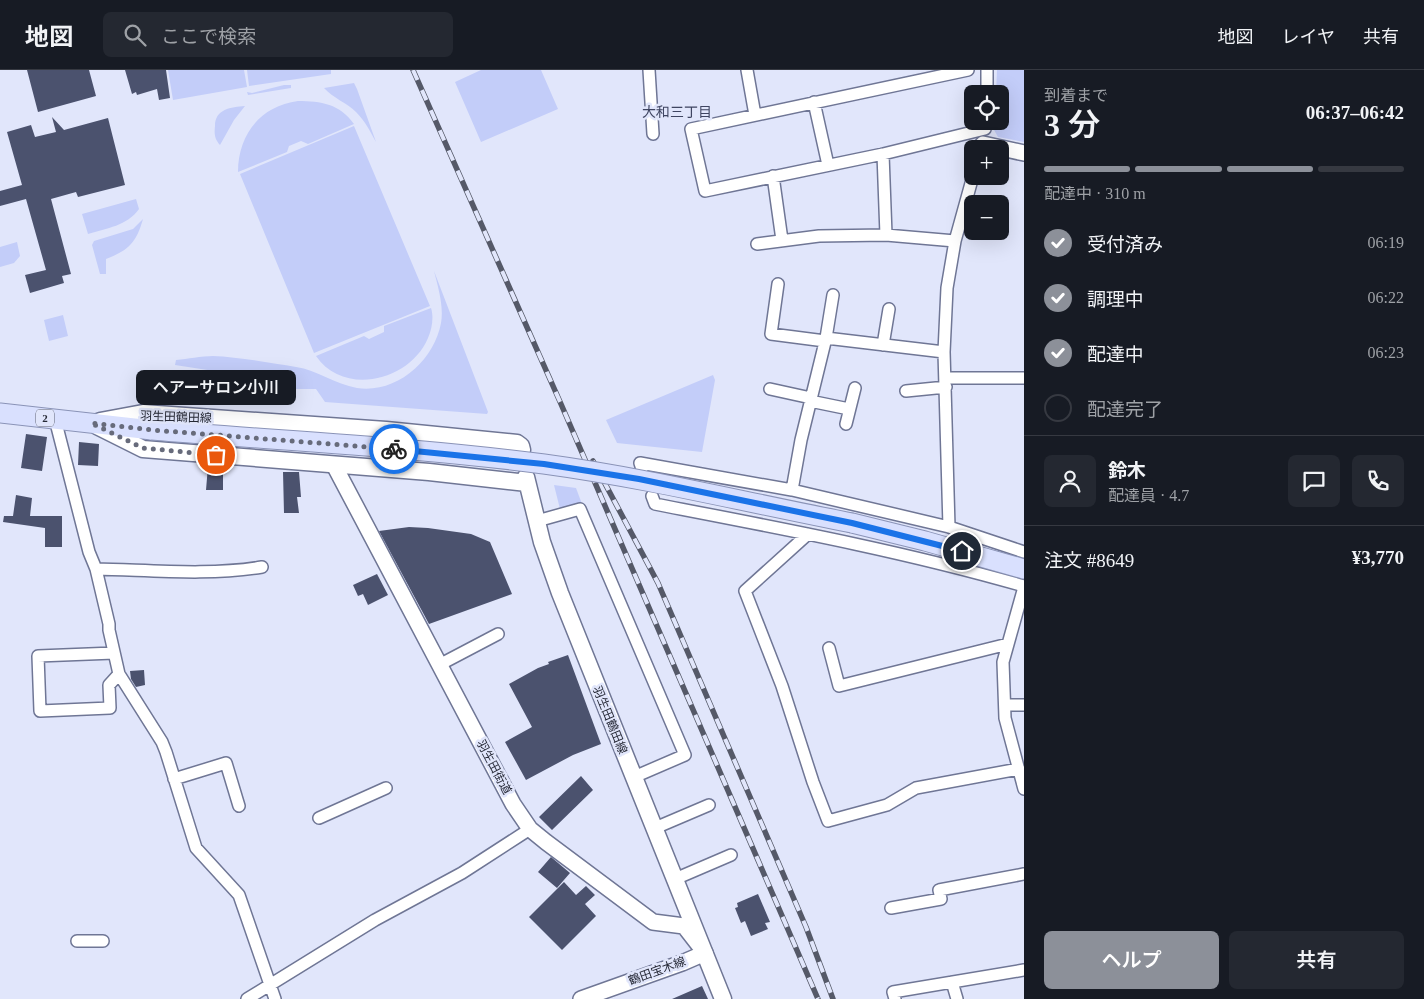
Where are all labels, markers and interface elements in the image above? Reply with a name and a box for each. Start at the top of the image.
search box [103,12,453,57]
icon: search [121,21,149,49]
text: 地図 [25,24,73,50]
text: ここで検索 [161,26,256,47]
text: 地図 [1218,27,1254,47]
text: レイヤ [1282,27,1335,47]
text: 共有 [1363,27,1399,47]
map controls [964,85,1009,240]
button: locate [964,85,1009,130]
text: 到着まで [1044,87,1108,104]
text: 06:37–06:42 [1306,102,1404,123]
district label: 大和三丁目 [642,105,712,120]
text: 3 分 [1044,107,1100,143]
button: + [964,140,1009,185]
text: 配達中 · 310 m [1044,185,1146,202]
button: − [964,195,1009,240]
icon: check [1044,229,1072,257]
text: 受付済み [1087,234,1163,255]
text: 06:19 [1368,234,1404,251]
icon: check [1044,284,1072,312]
text: 調理中 [1087,289,1144,310]
text: 06:22 [1368,289,1404,306]
icon: check [1044,339,1072,367]
text: 配達中 [1087,344,1144,365]
text: 06:23 [1368,344,1404,361]
callout: ヘアーサロン小川 [136,370,296,405]
text: ヘアーサロン小川 [153,379,279,396]
text: 配達完了 [1087,399,1163,420]
road number: 2 [36,409,54,426]
street label: 羽生田鶴田線 [140,409,212,425]
courier [369,424,419,474]
pin [195,434,237,476]
icon: bike [380,435,408,463]
icon: bag [202,441,230,469]
button: person [1044,455,1096,507]
button: chat [1288,455,1340,507]
button: phone [1352,455,1404,507]
text: 鈴木 [1108,460,1146,481]
text: 配達員 · 4.7 [1108,487,1189,504]
pin [941,530,983,572]
icon: home [948,537,976,565]
text: ¥3,770 [1352,547,1404,568]
text: 注文 #8649 [1044,550,1134,571]
street label: 羽生田鶴田線 [590,684,630,756]
street label: 羽生田街道 [474,737,514,797]
button: ヘルプ [1044,931,1219,989]
button: 共有 [1229,931,1404,989]
street label: 鶴田宝木線 [626,954,688,988]

